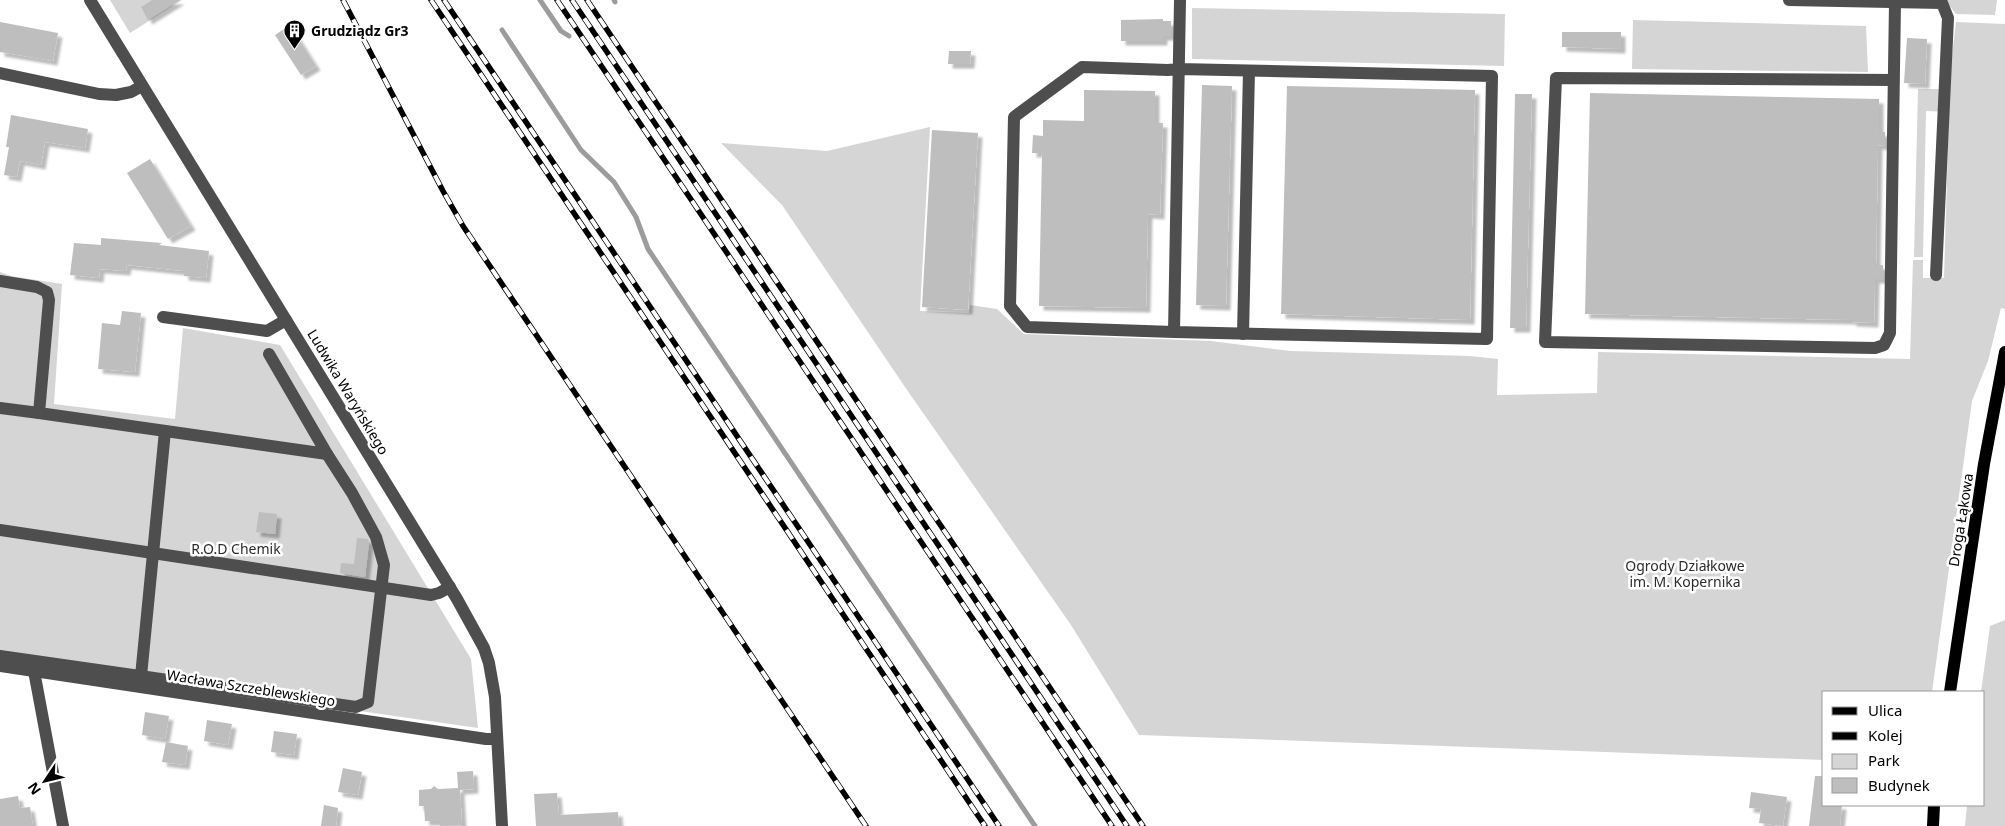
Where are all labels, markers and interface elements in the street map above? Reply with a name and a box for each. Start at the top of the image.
building icon: Grudziądz Gr3 [283,19,307,50]
place label: Grudziądz Gr3 [311,21,409,40]
street label: Ludwika Waryńskiego [303,326,393,458]
street label: Droga Łąkowa [1944,472,1977,568]
park label: R.O.D Chemik [191,539,281,558]
park label: Ogrody Działkowe im. M. Kopernika [1625,556,1745,591]
street label: Wacława Szczeblewskiego [165,665,337,710]
legend [1822,691,1985,806]
text: Ulica [1868,700,1902,720]
text: Kolej [1868,725,1903,745]
text: Park [1868,750,1900,770]
north arrow [20,756,70,806]
text: Budynek [1868,775,1930,795]
text: N [23,779,45,799]

